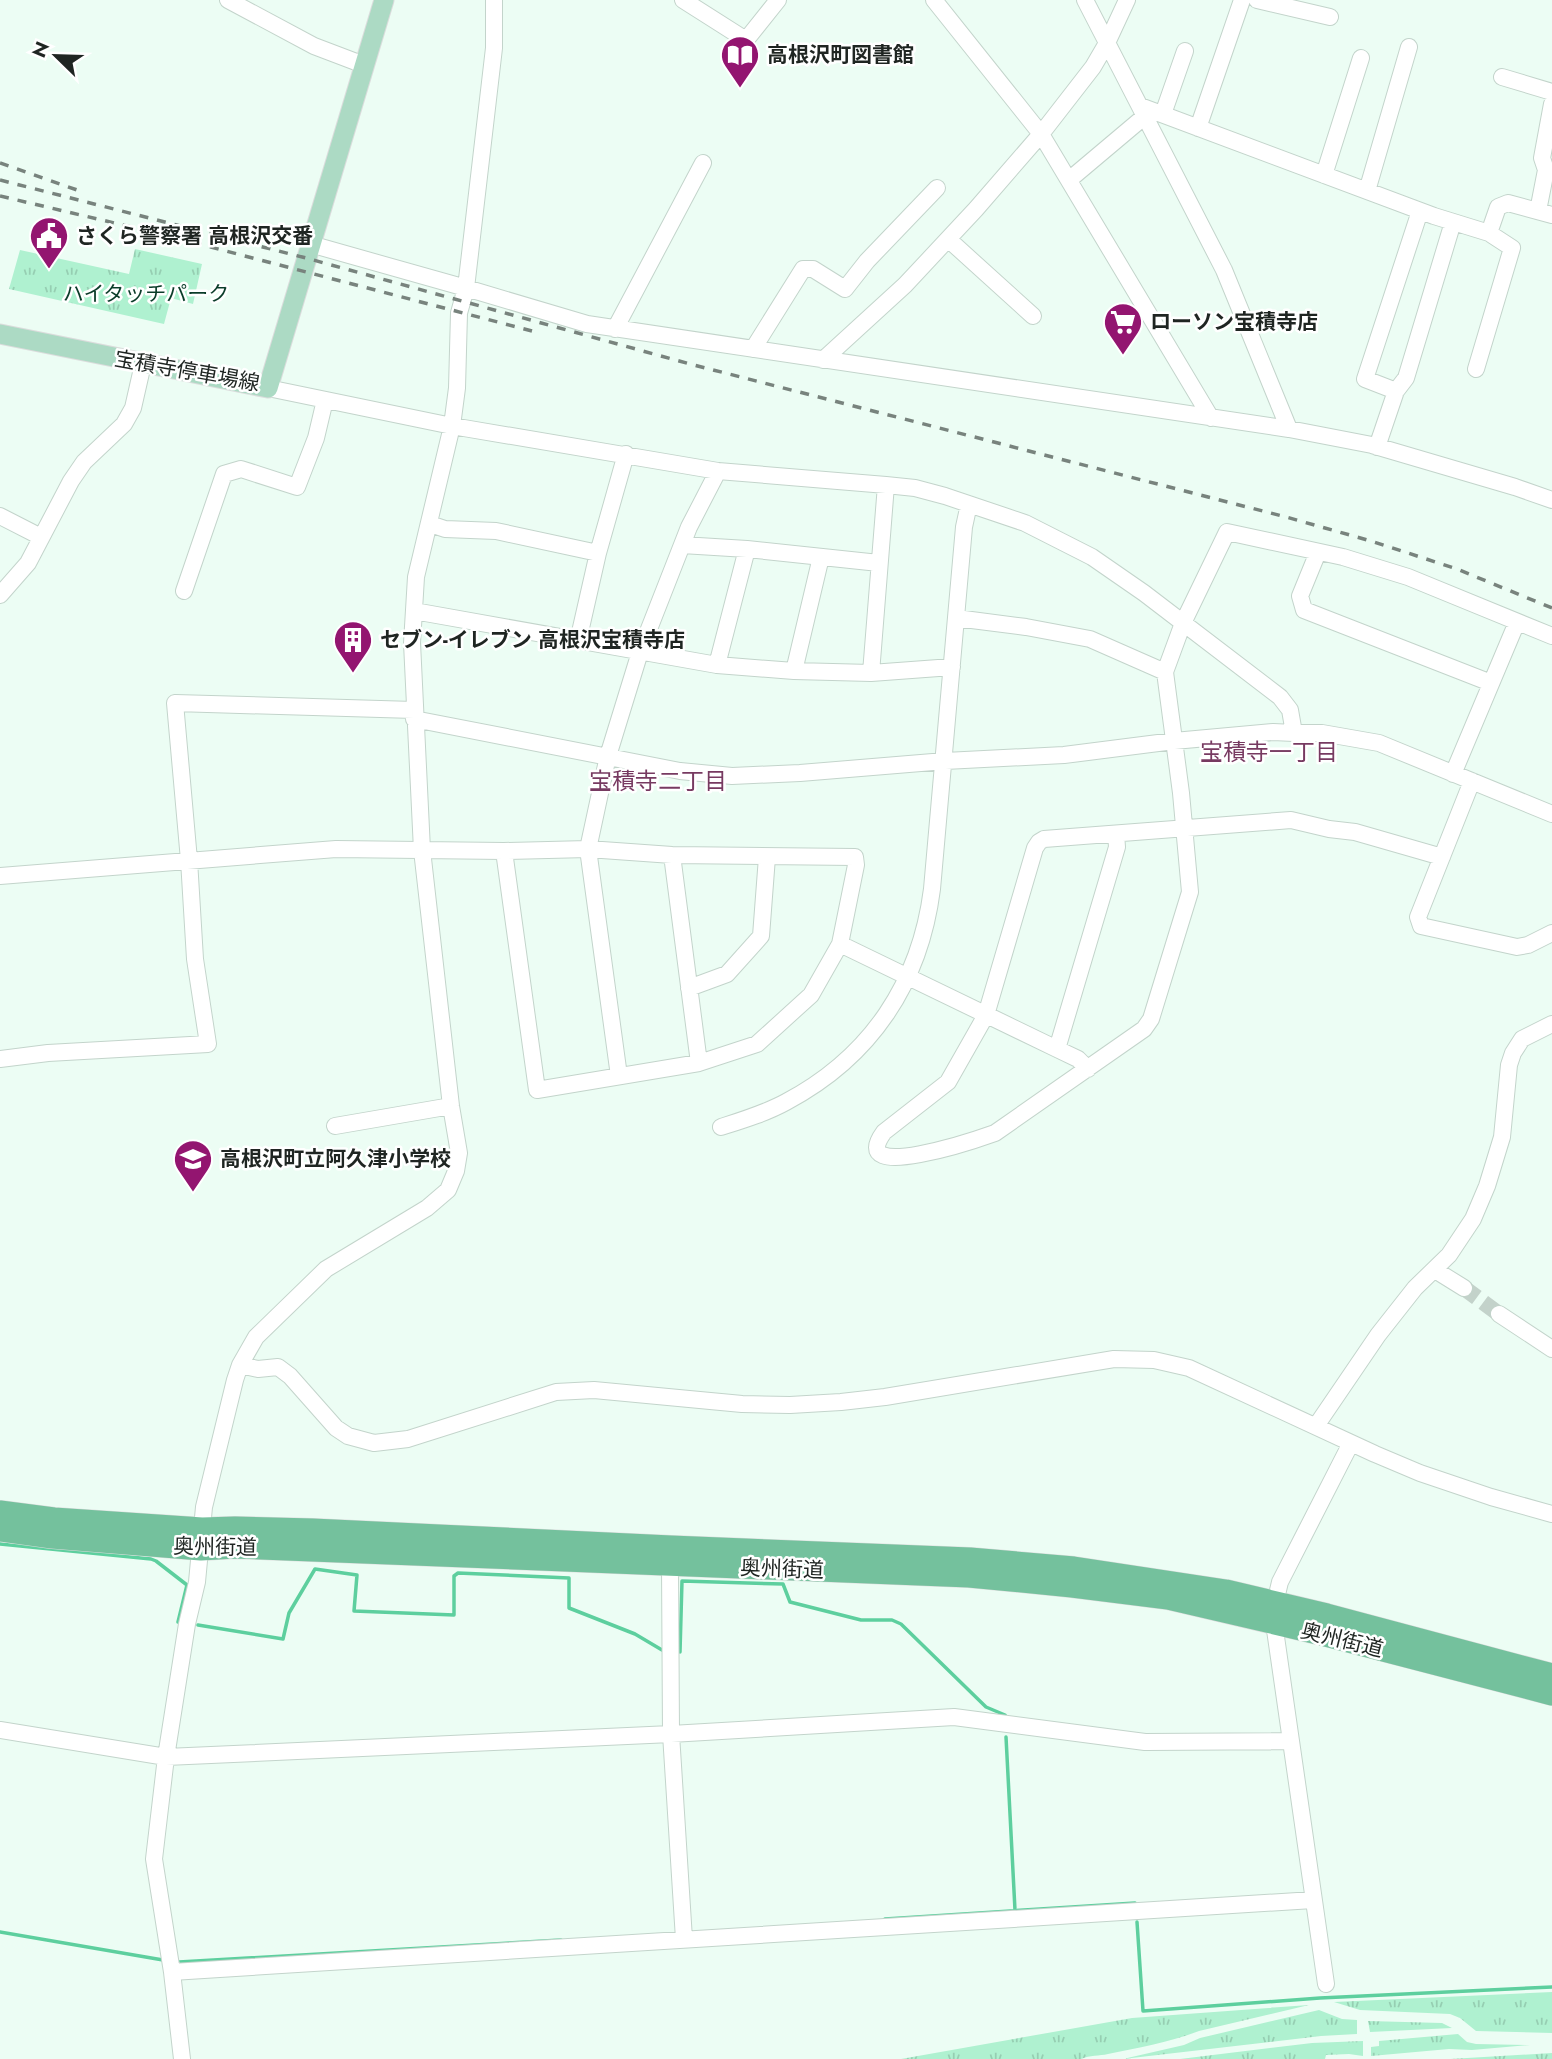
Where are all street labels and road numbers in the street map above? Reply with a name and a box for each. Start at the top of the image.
street label: 宝積寺停車場線 [112,343,262,399]
street label: 奥州街道 [173,1531,257,1563]
street label: 奥州街道 [740,1553,824,1585]
street label: 奥州街道 [1298,1615,1386,1665]

